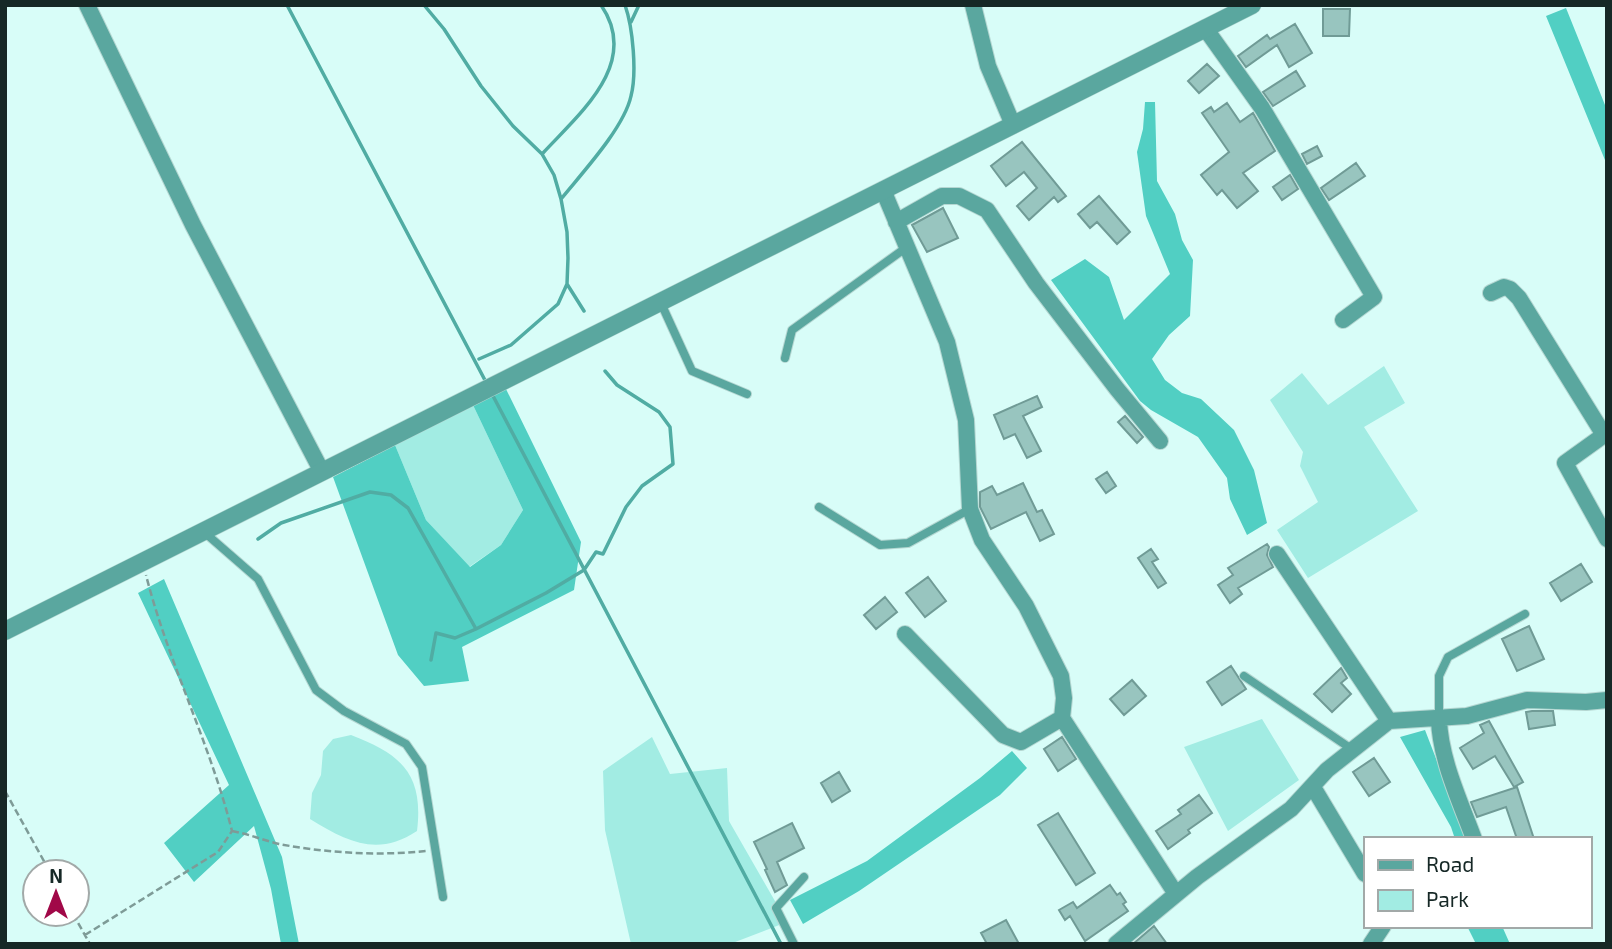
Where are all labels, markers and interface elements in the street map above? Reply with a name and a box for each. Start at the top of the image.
legend [1364,837,1591,928]
text: Road [1426,851,1474,876]
north arrow [21,858,91,928]
text: N [49,864,63,887]
text: Park [1426,886,1469,911]

